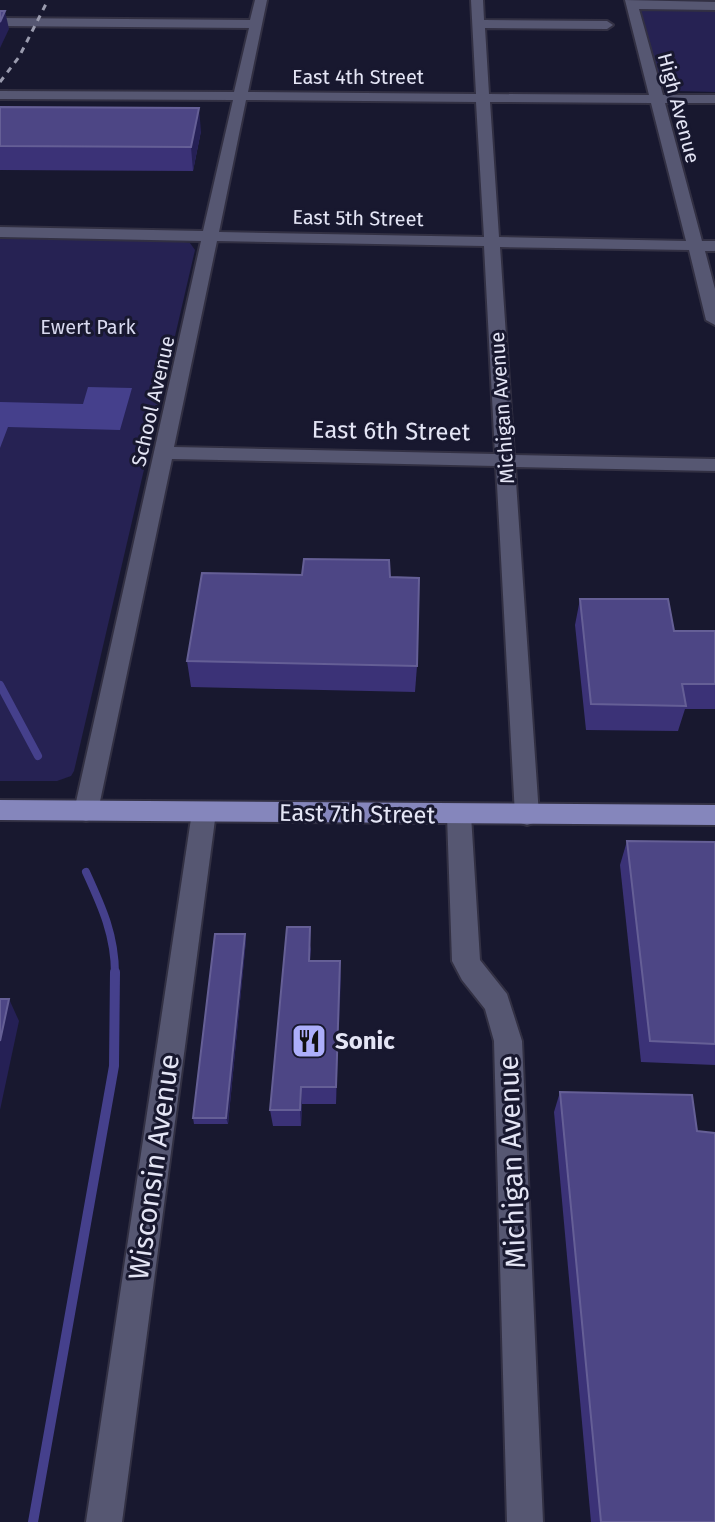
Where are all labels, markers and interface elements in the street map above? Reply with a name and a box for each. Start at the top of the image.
street label: High Avenue [653,50,705,166]
street label: East 4th Street [292,65,425,89]
street label: East 5th Street [292,205,425,231]
park label: Ewert Park [40,315,136,339]
street label: Michigan Avenue [485,331,519,485]
street label: School Avenue [126,333,180,469]
street label: East 6th Street [311,416,471,446]
street label: East 7th Street [279,799,436,829]
restaurant icon: Sonic [290,1022,328,1060]
place label: Sonic [335,1027,395,1055]
street label: Wisconsin Avenue [122,1052,186,1282]
street label: Michigan Avenue [492,1055,532,1269]

